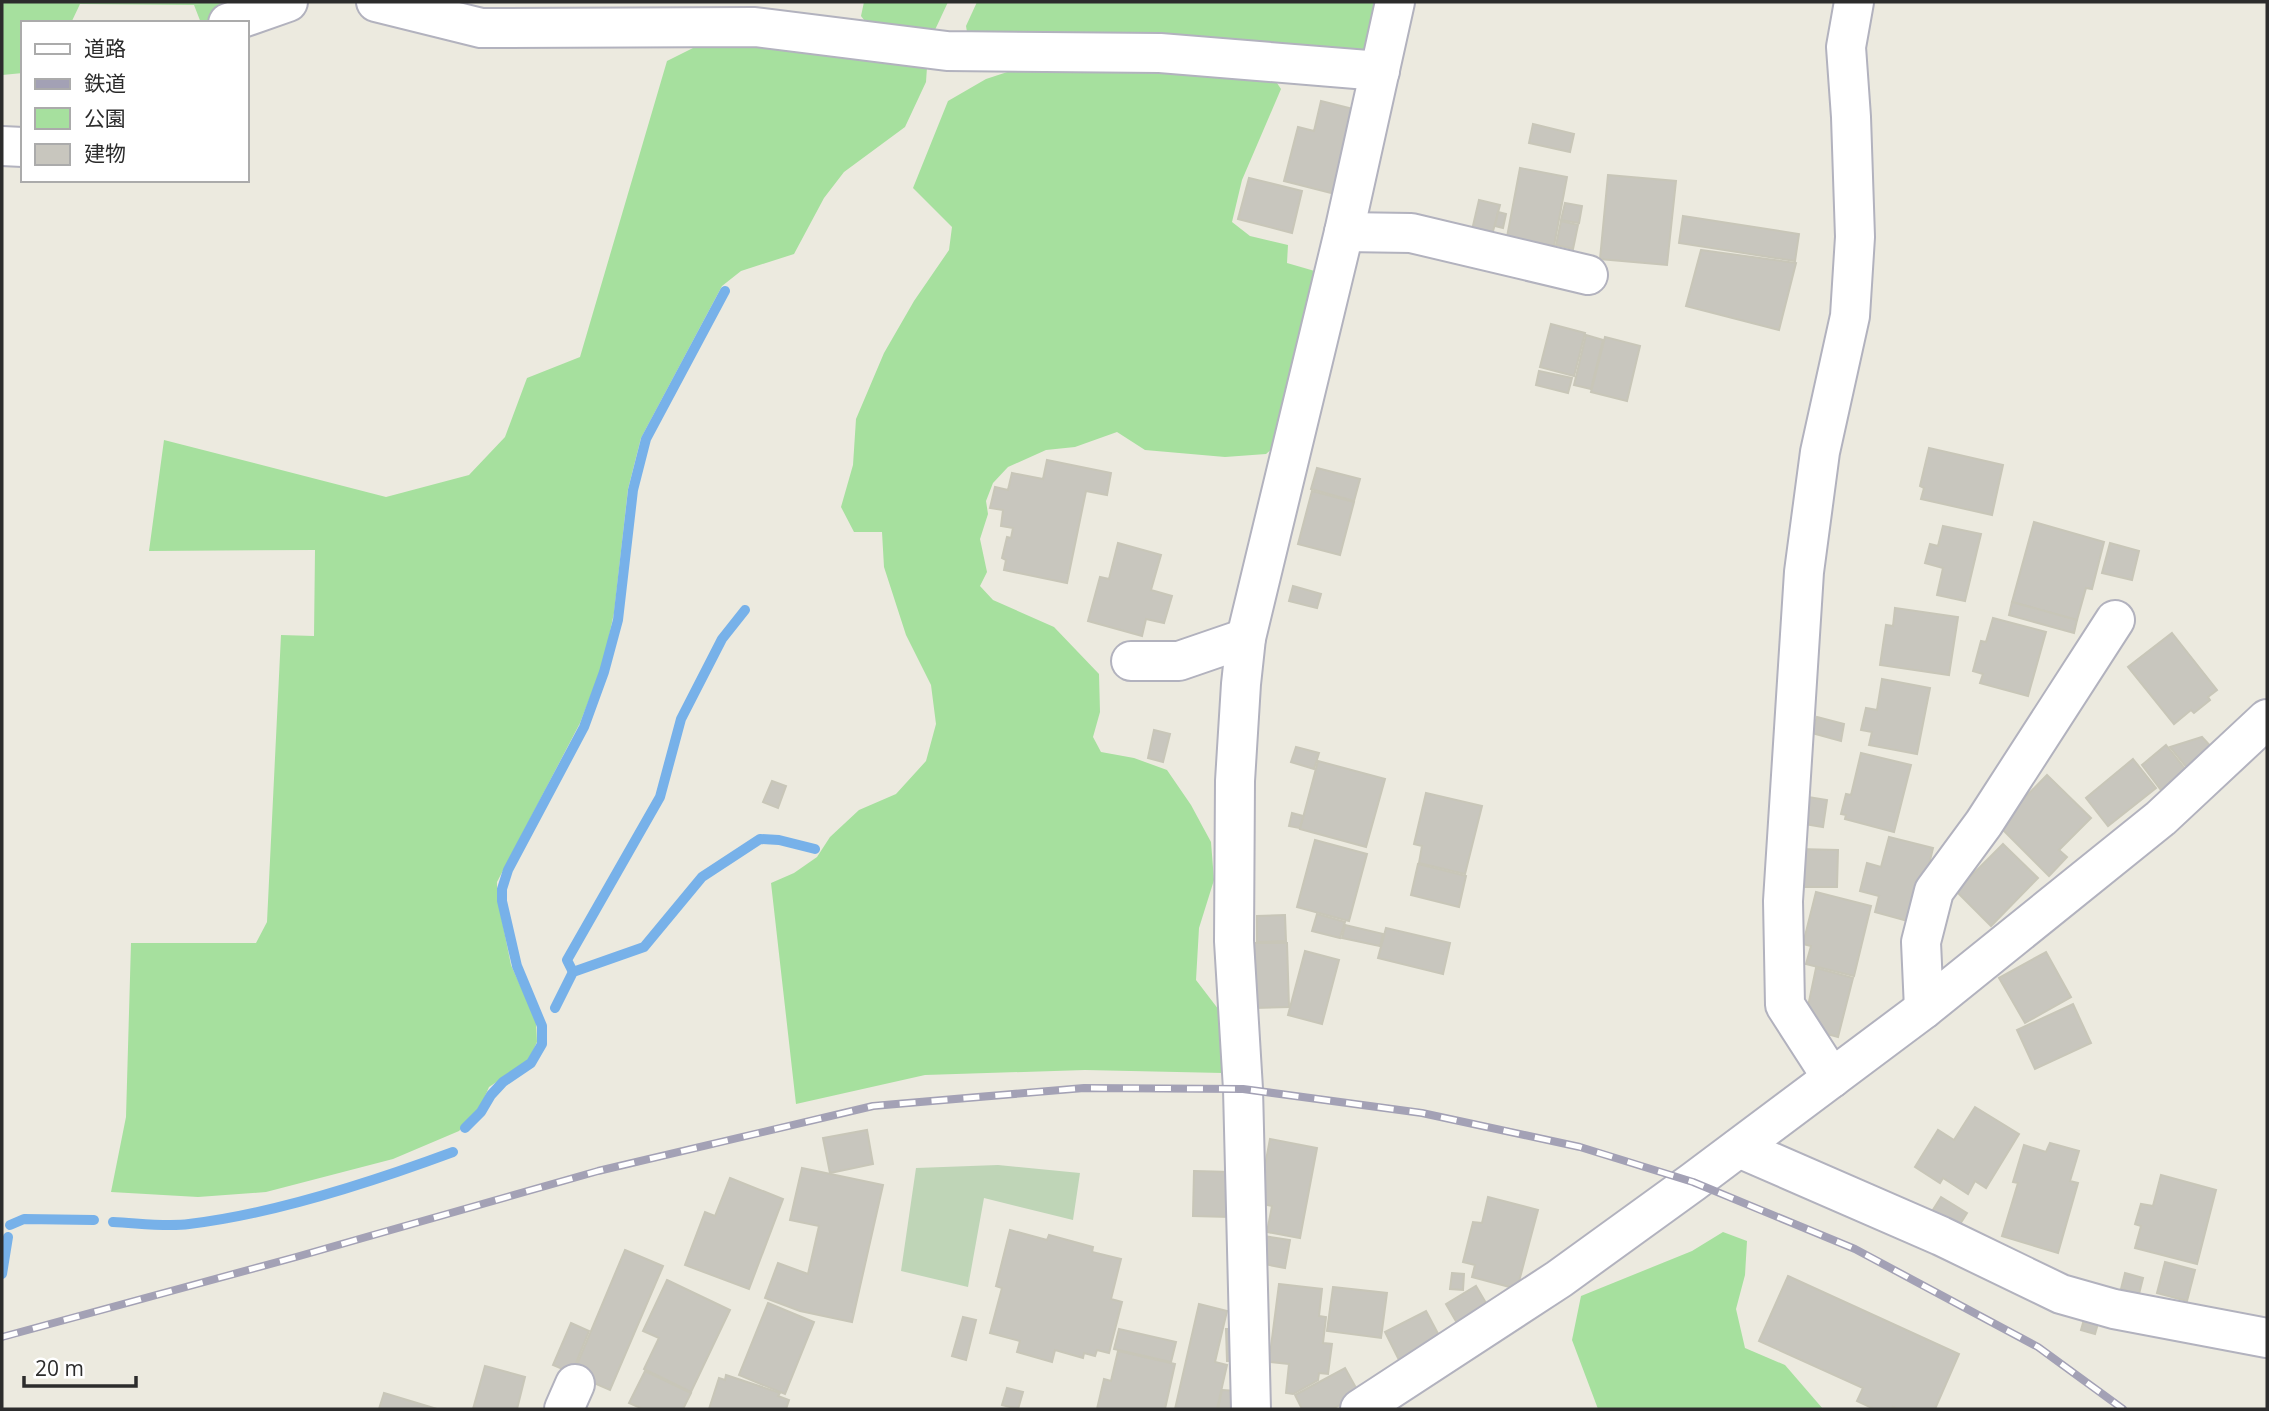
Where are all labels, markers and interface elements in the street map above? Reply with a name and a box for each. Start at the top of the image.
legend [21,21,248,182]
text: 道路 [84,34,126,62]
text: 鉄道 [84,69,126,97]
text: 公園 [84,104,126,132]
text: 建物 [84,139,126,167]
scale bar [24,1344,136,1388]
text: 20 m [35,1354,84,1382]

